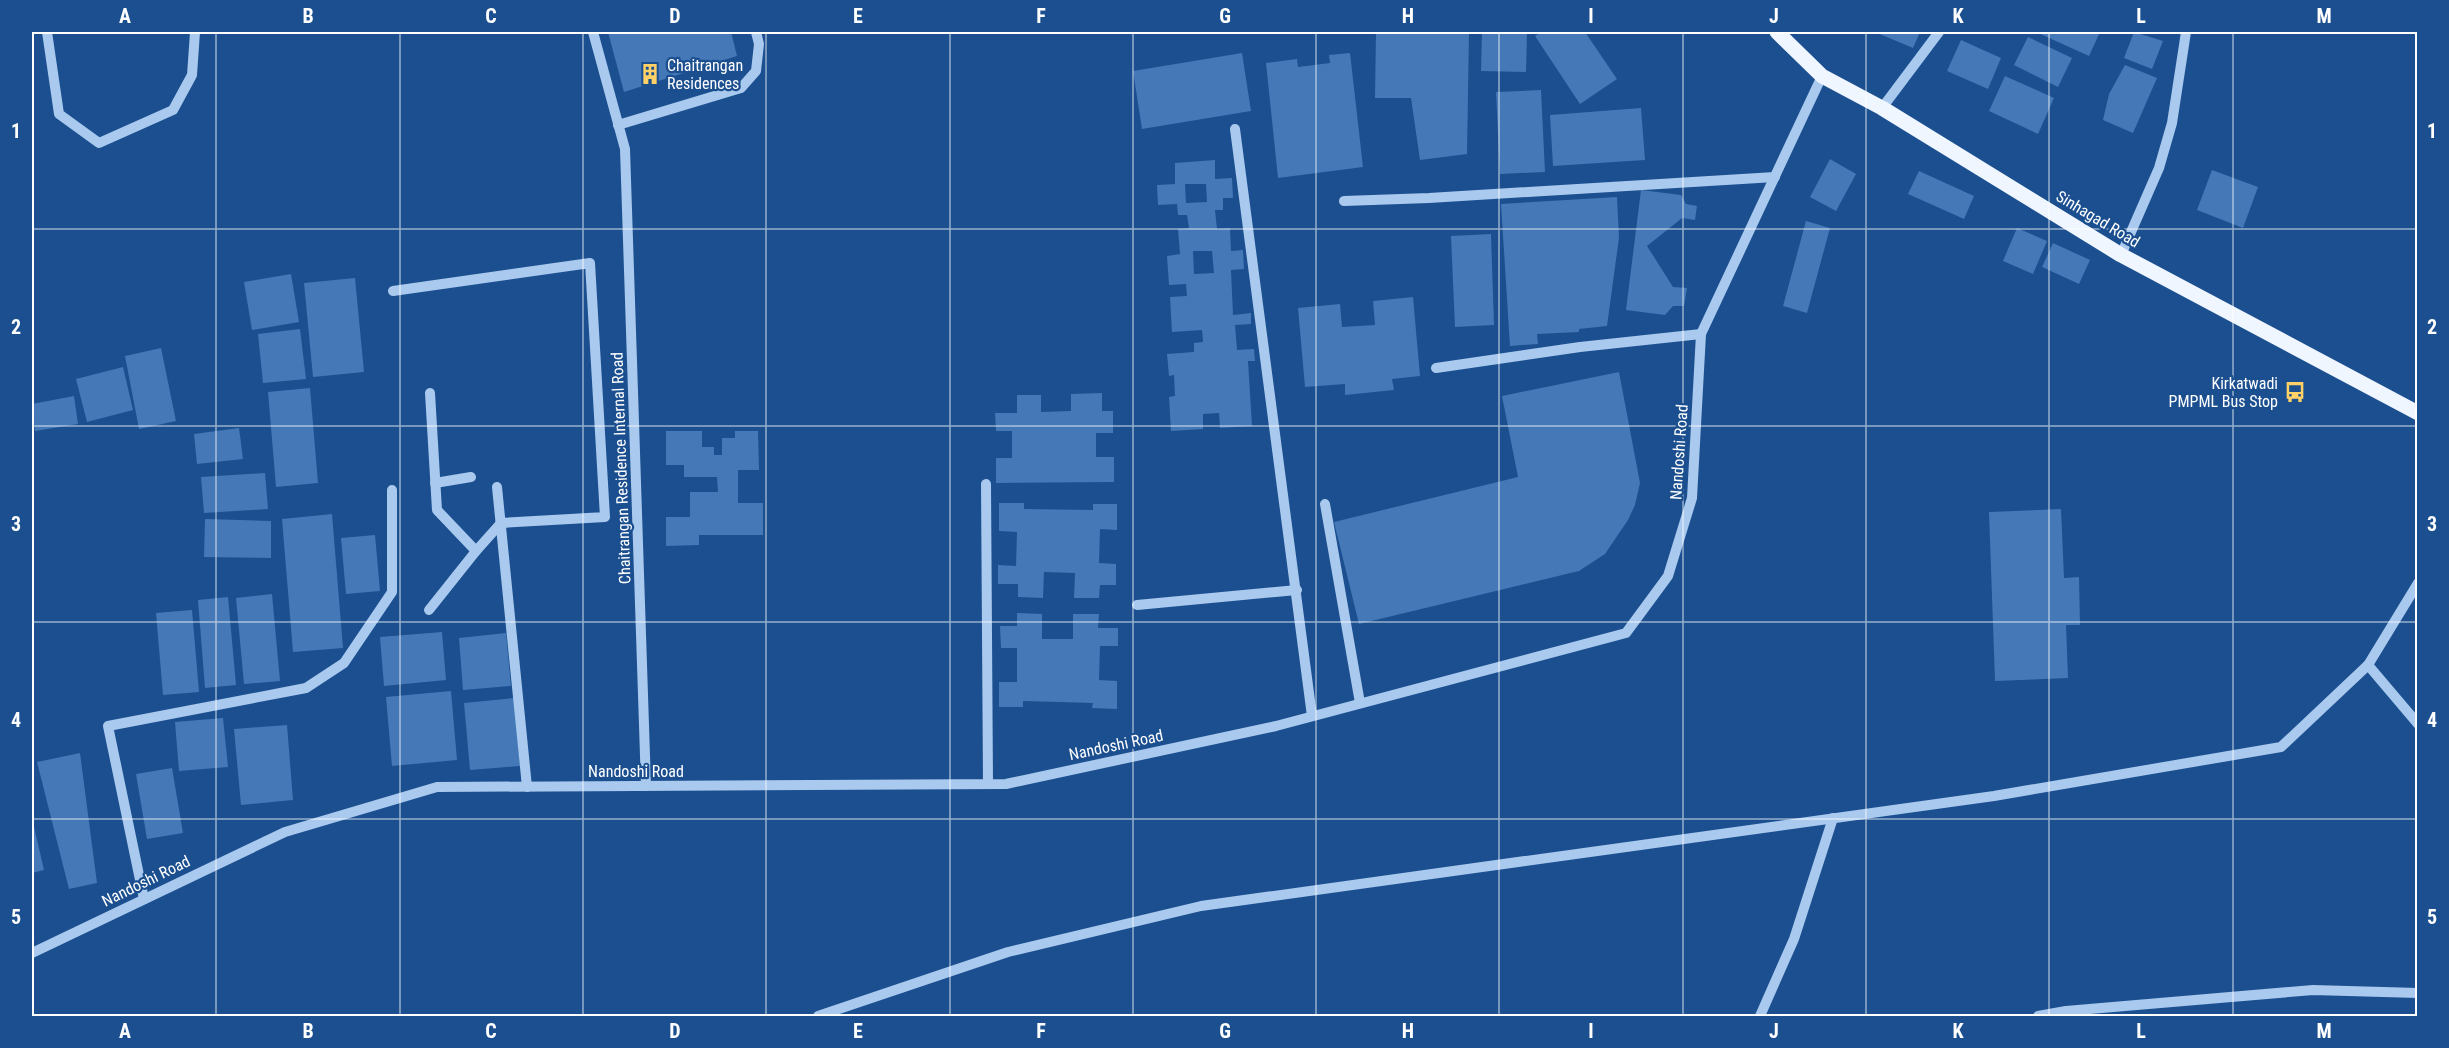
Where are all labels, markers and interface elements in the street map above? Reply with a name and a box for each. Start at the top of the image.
text: A [119,4,131,28]
text: B [302,4,314,28]
text: C [485,4,497,28]
text: D [669,4,681,28]
text: E [853,4,863,28]
text: F [1036,4,1046,28]
text: G [1219,4,1231,28]
text: H [1402,4,1414,28]
text: I [1588,4,1594,28]
text: J [1769,4,1779,28]
text: K [1952,4,1964,28]
text: L [2136,4,2146,28]
text: M [2316,4,2332,28]
place label: Chaitrangan Residences [667,56,743,93]
building icon: Chaitrangan Residences [638,62,662,86]
text: 1 [11,119,21,143]
text: 1 [2427,119,2437,143]
street label: Sinhagad Road [2053,187,2143,251]
text: 2 [11,315,21,339]
text: 2 [2427,315,2437,339]
street label: Chaitrangan Residence Internal Road [607,352,635,584]
place label: Kirkatwadi PMPML Bus Stop [2169,374,2278,411]
bus stop icon: Kirkatwadi PMPML Bus Stop [2283,380,2307,404]
street label: Nandoshi Road [1666,404,1692,500]
text: 3 [11,512,21,536]
text: 3 [2427,512,2437,536]
text: 4 [11,708,21,732]
text: 4 [2427,708,2437,732]
street label: Nandoshi Road [1067,726,1165,764]
street label: Nandoshi Road [588,762,684,781]
street label: Nandoshi Road [99,851,193,911]
text: 5 [11,905,21,929]
text: 5 [2427,905,2437,929]
text: A [119,1019,131,1043]
text: B [302,1019,314,1043]
text: C [485,1019,497,1043]
text: D [669,1019,681,1043]
text: E [853,1019,863,1043]
text: F [1036,1019,1046,1043]
text: G [1219,1019,1231,1043]
text: H [1402,1019,1414,1043]
text: I [1588,1019,1594,1043]
text: J [1769,1019,1779,1043]
text: K [1952,1019,1964,1043]
text: L [2136,1019,2146,1043]
text: M [2316,1019,2332,1043]

